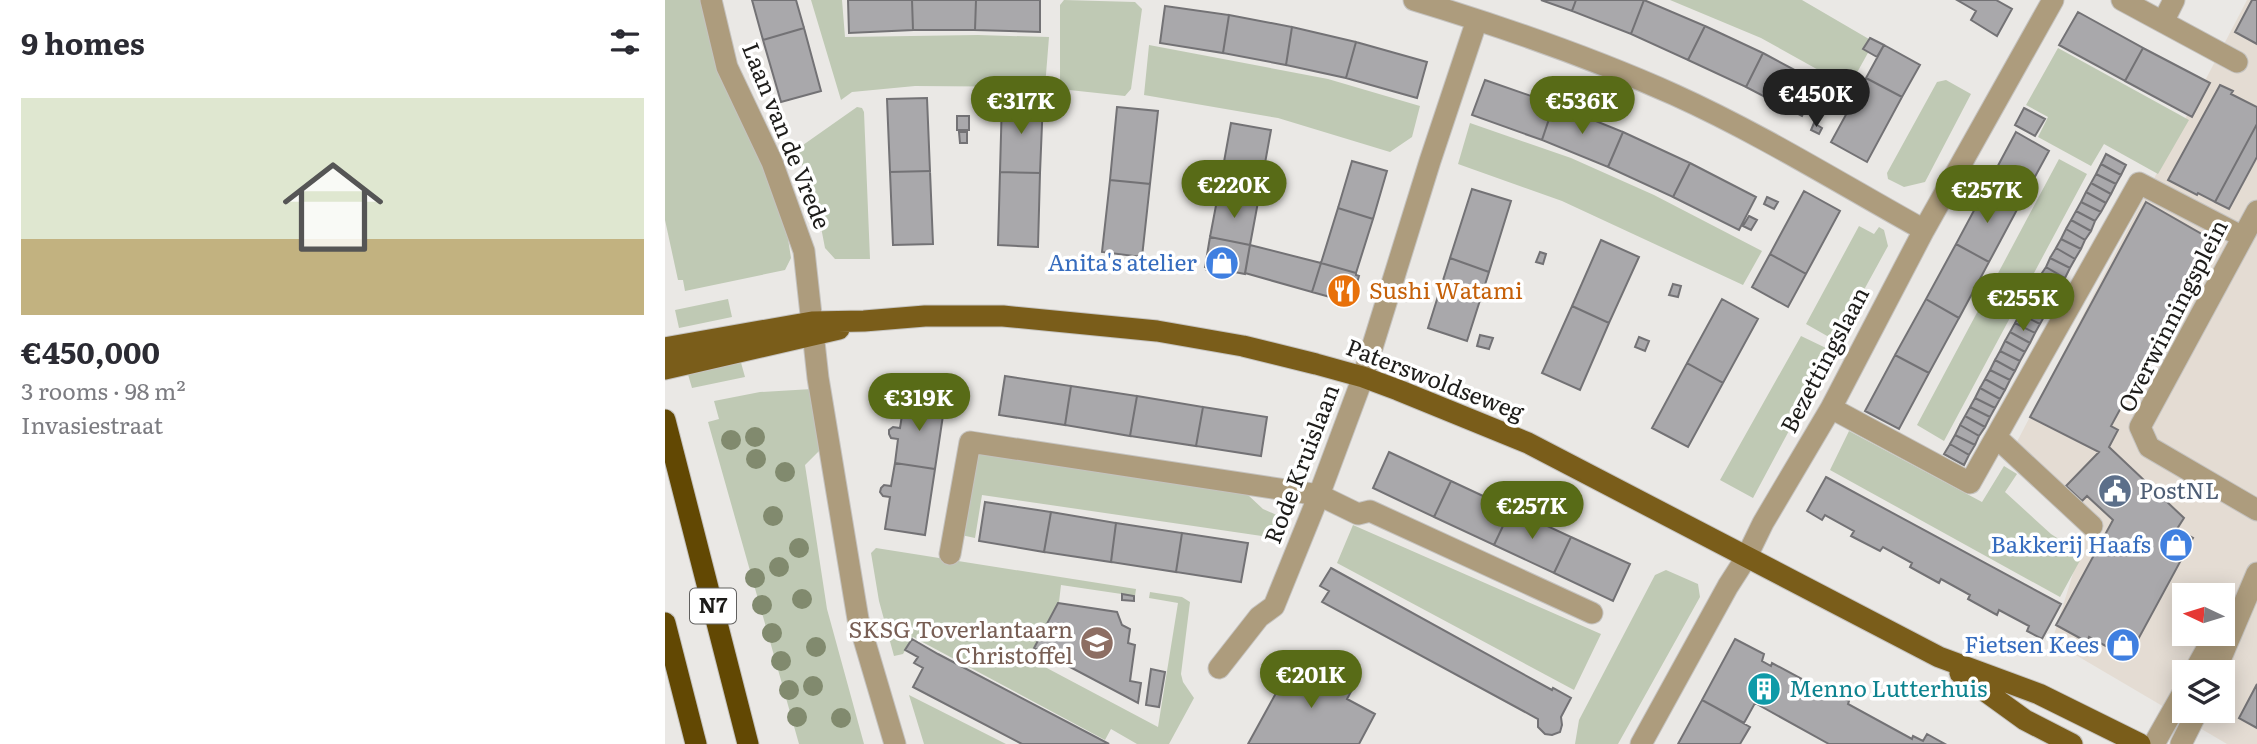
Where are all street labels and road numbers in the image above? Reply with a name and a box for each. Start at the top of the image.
street label: Laan van de Vrede [735,37,841,234]
street label: Overwinningsplein [2108,213,2235,417]
street label: Bezettingslaan [1770,280,1876,438]
street label: Paterswoldseweg [1342,329,1530,428]
street label: Rode Kruislaan [1254,379,1346,548]
road number: N7 [690,588,736,624]

